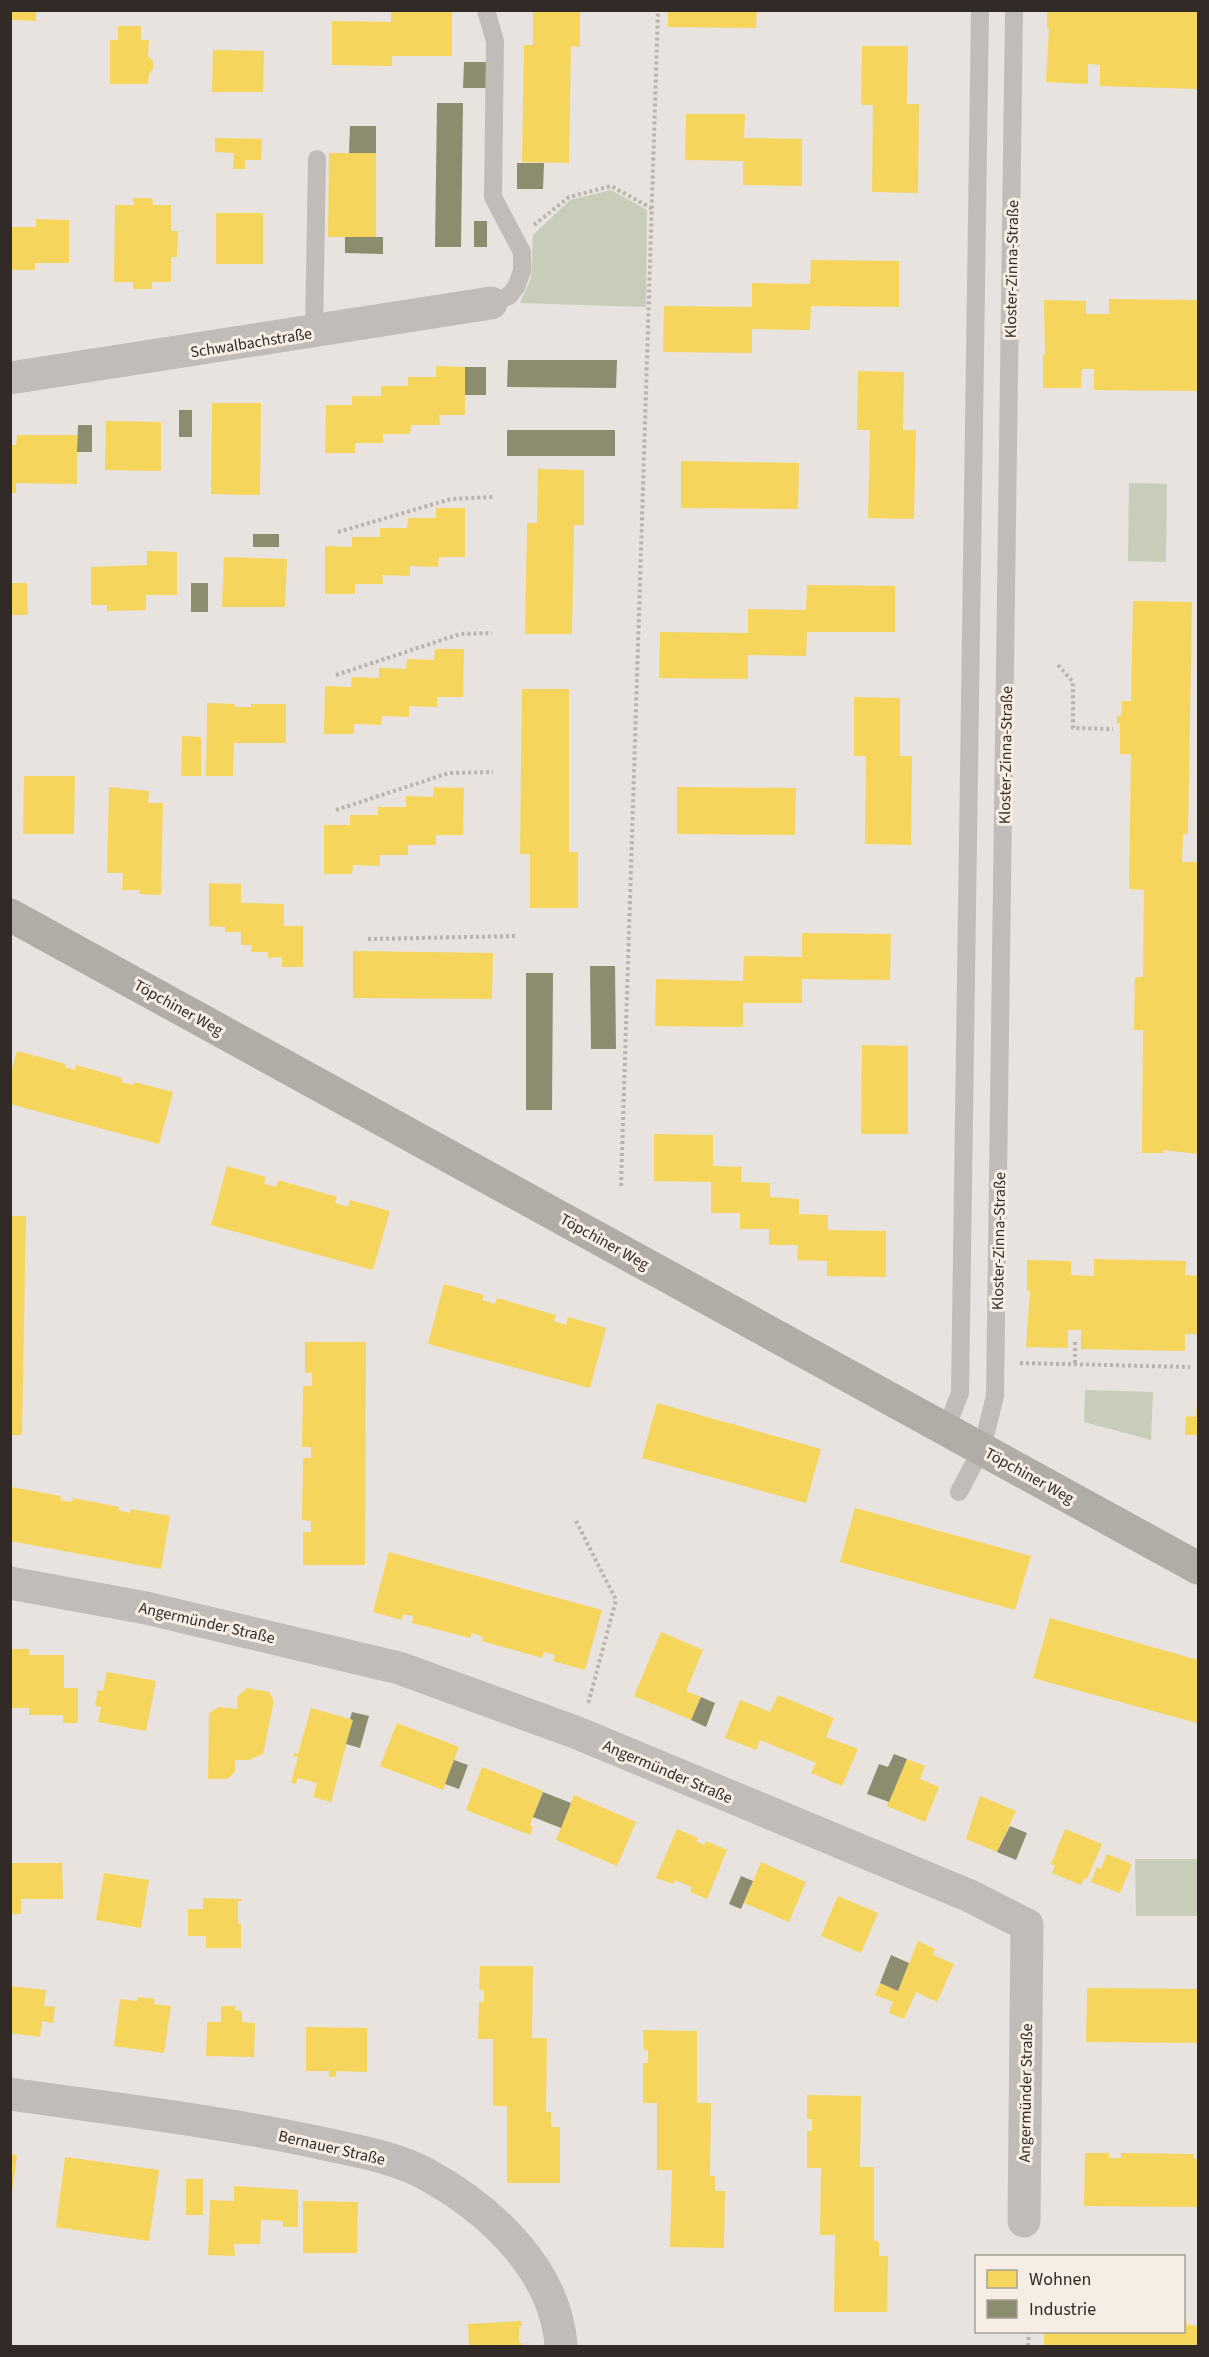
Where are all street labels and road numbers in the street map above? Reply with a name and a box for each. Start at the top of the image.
street label: Kloster-Zinna-Straße [1000,200,1024,338]
street label: Schwalbachstraße [189,322,314,363]
street label: Kloster-Zinna-Straße [994,686,1018,824]
street label: Töpchiner Weg [130,974,227,1041]
street label: Kloster-Zinna-Straße [987,1172,1011,1310]
street label: Töpchiner Weg [556,1208,653,1275]
street label: Töpchiner Weg [981,1442,1078,1509]
street label: Angermünder Straße [137,1597,277,1649]
street label: Angermünder Straße [599,1735,736,1809]
street label: Angermünder Straße [1014,2023,1038,2163]
street label: Bernauer Straße [276,2125,387,2171]

